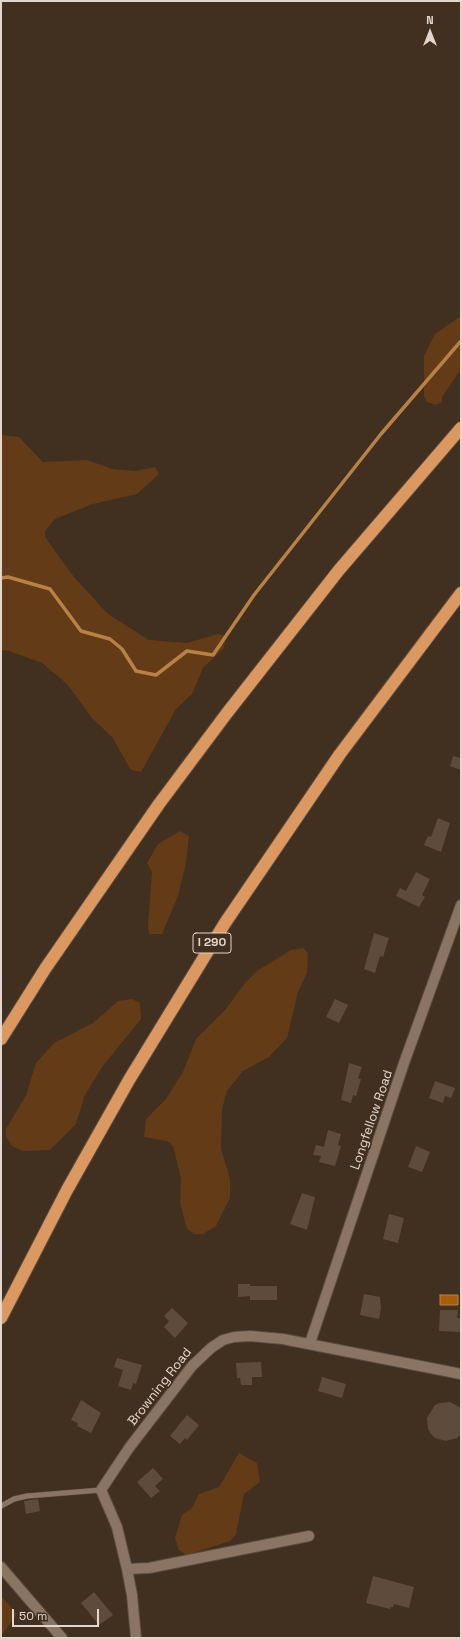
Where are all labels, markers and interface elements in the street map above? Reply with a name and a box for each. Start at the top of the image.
north arrow [410,12,450,52]
text: N [426,13,434,27]
road number: I 290 [193,933,231,953]
street label: Longfellow Road [348,1068,396,1172]
street label: Browning Road [125,1345,195,1429]
scale bar [14,1601,101,1627]
text: 50 m [19,1608,47,1624]

